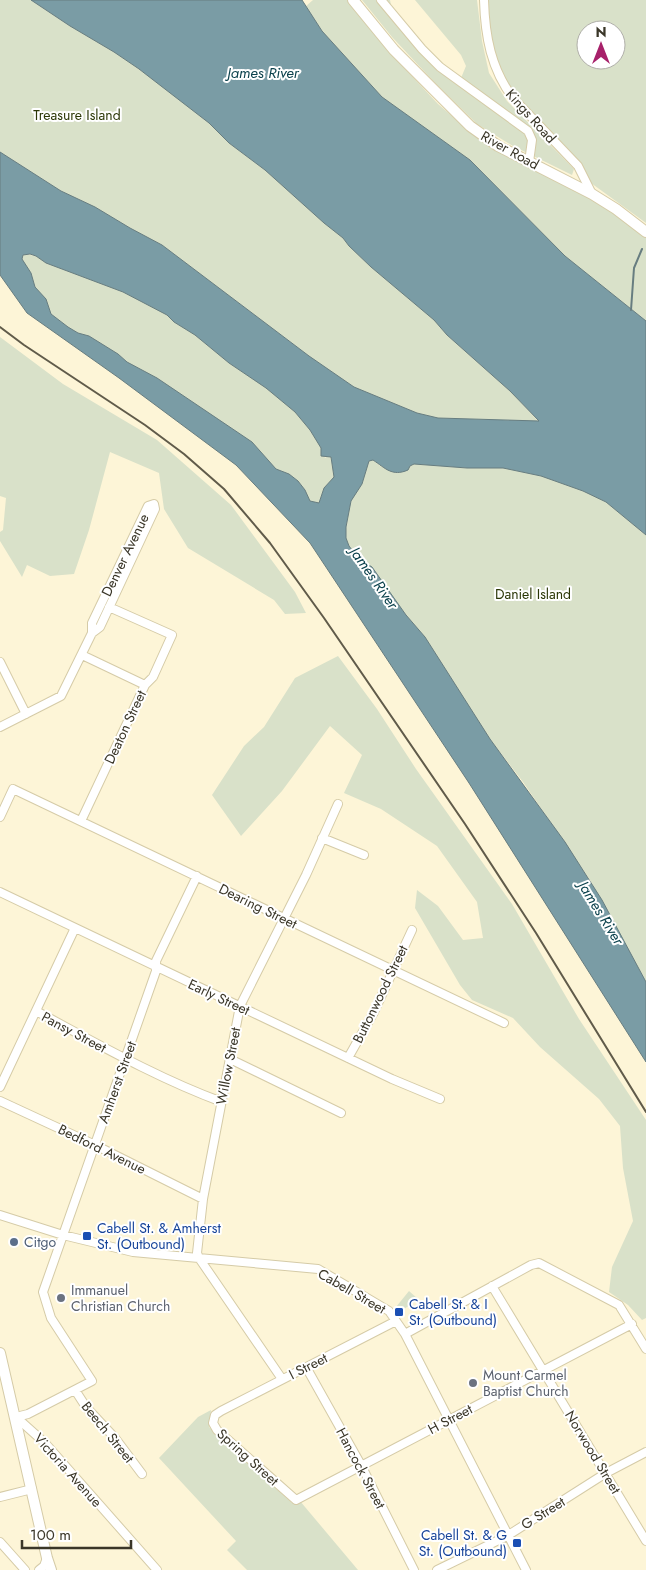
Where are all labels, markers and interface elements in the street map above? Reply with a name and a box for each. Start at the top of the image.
north arrow [576,20,626,70]
text: N [595,22,607,42]
water label: James River [224,62,300,84]
street label: Kings Road [501,84,561,148]
park label: Treasure Island [33,105,121,125]
street label: River Road [477,126,543,174]
street label: Denver Avenue [96,510,154,600]
water label: James River [343,540,404,614]
park label: Daniel Island [495,584,571,604]
street label: Deaton Street [99,686,151,767]
water label: James River [571,874,630,950]
street label: Dearing Street [215,878,301,934]
street label: Buttonwood Street [348,941,413,1046]
street label: Early Street [185,974,254,1020]
street label: Pansy Street [38,1007,110,1058]
street label: Willow Street [211,1025,245,1106]
street label: Amherst Street [93,1038,141,1126]
street label: Bedford Avenue [55,1119,149,1179]
place label: Cabell St. & Amherst St. (Outbound) [97,1218,221,1254]
marker: Cabell St. & Amherst St. (Outbound) [81,1230,93,1242]
place label: Citgo [24,1232,57,1252]
marker: Citgo [8,1236,20,1248]
street label: Cabell Street [314,1263,390,1319]
place label: Immanuel Christian Church [71,1280,170,1316]
marker: Immanuel Christian Church [55,1292,67,1304]
place label: Cabell St. & I St. (Outbound) [409,1294,497,1330]
marker: Cabell St. & I St. (Outbound) [393,1306,405,1318]
street label: I Street [285,1347,331,1384]
place label: Mount Carmel Baptist Church [483,1365,569,1401]
marker: Mount Carmel Baptist Church [467,1377,479,1389]
street label: Beech Street [77,1397,139,1467]
street label: H Street [424,1399,476,1439]
street label: Norwood Street [560,1407,626,1498]
street label: Spring Street [213,1424,284,1491]
street label: Hancock Street [331,1424,391,1512]
street label: Victoria Avenue [29,1429,107,1511]
street label: G Street [517,1491,569,1534]
scale bar [22,1518,131,1550]
text: 100 m [30,1524,71,1546]
place label: Cabell St. & G St. (Outbound) [419,1525,507,1561]
marker: Cabell St. & G St. (Outbound) [511,1537,523,1549]

